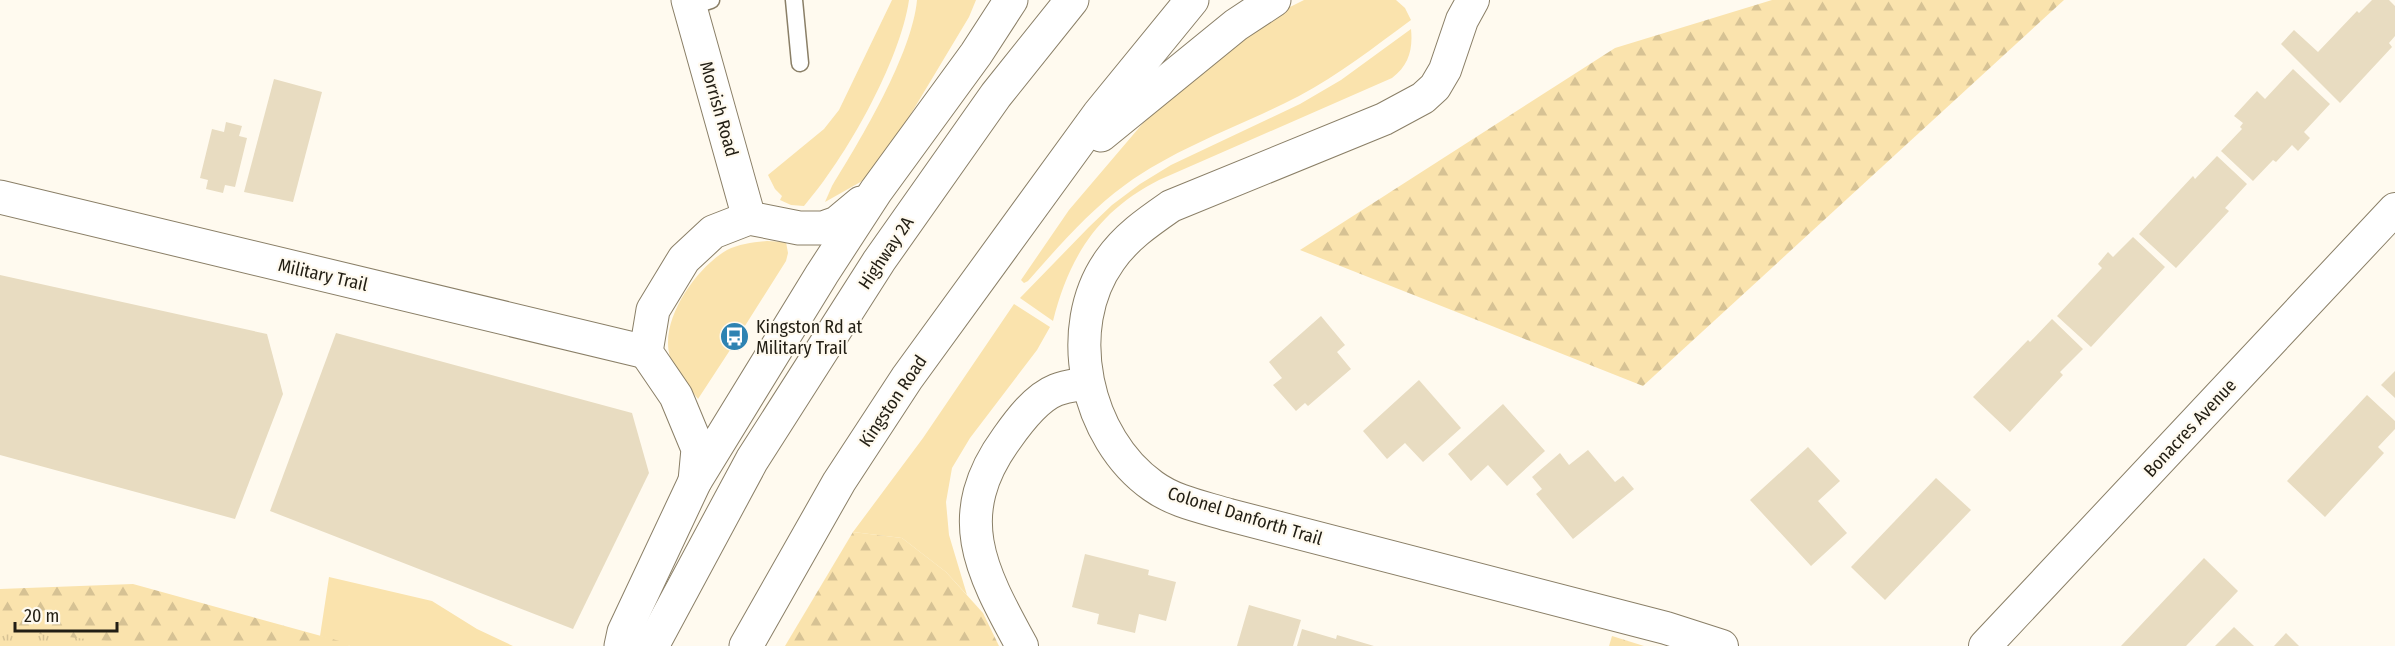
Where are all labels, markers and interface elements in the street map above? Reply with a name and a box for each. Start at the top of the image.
street label: Morrish Road [695,59,743,159]
street label: Highway 2A [854,212,919,294]
street label: Military Trail [276,254,370,296]
place label: Kingston Rd at Military Trail [756,316,863,359]
bus stop icon: Kingston Rd at Military Trail [719,321,751,353]
street label: Kingston Road [854,351,932,451]
street label: Bonacres Avenue [2139,374,2241,482]
street label: Colonel Danforth Trail [1165,482,1325,550]
scale bar [15,595,117,633]
text: 20 m [24,605,59,627]

